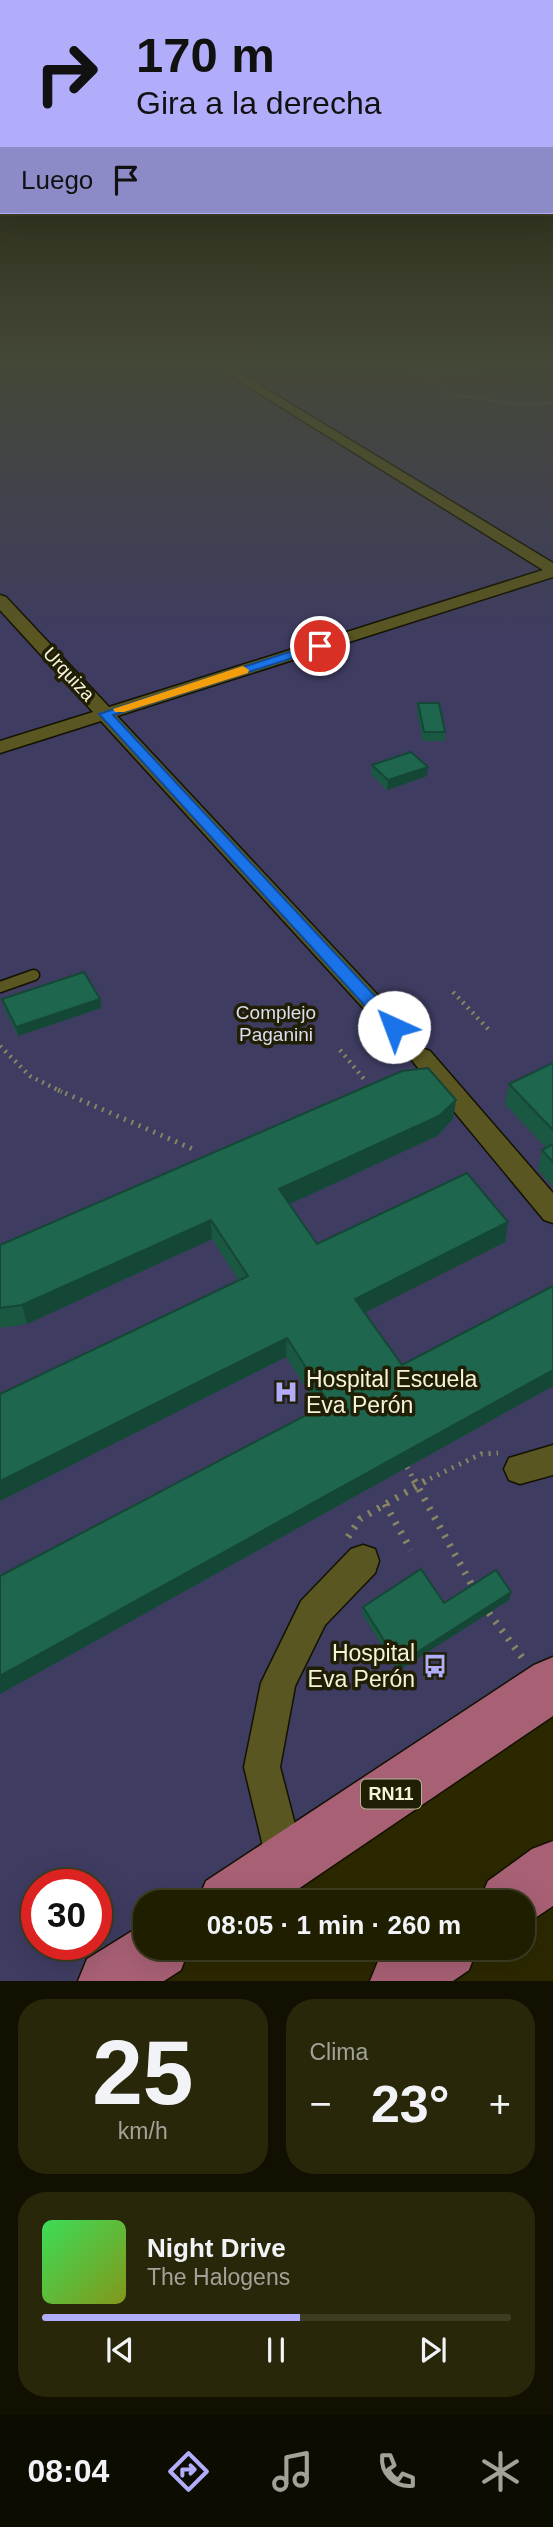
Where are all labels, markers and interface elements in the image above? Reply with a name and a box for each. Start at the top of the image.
icon: right [21,28,112,119]
text: 170 m [136,28,275,82]
text: Gira a la derecha [136,85,381,121]
icon: arrive [107,161,145,199]
text: Luego [21,165,93,195]
pin [290,616,350,676]
icon: arrive [301,627,339,665]
street label: Urquiza [39,643,99,705]
position arrow [357,990,431,1064]
park label: Complejo Paganini [236,1002,316,1045]
place label: Hospital Escuela Eva Perón [306,1366,478,1418]
hospital icon: Hospital Escuela Eva Perón [272,1378,300,1406]
place label: Hospital Eva Perón [308,1640,415,1692]
bus stop icon: Hospital Eva Perón [421,1652,449,1680]
road number: RN11 [361,1779,421,1808]
speed limit sign: 30 [21,1869,112,1960]
text: 08:05 · 1 min · 260 m [207,1910,461,1940]
text: 25 [92,2022,193,2123]
text: Clima [310,2039,368,2065]
text: 23° [371,2075,450,2133]
text: − [310,2083,332,2125]
text: + [489,2083,511,2125]
text: km/h [118,2118,168,2144]
text: Night Drive [147,2233,286,2263]
text: The Halogens [147,2264,290,2290]
icon: previous [101,2331,139,2369]
icon: pause [257,2331,295,2369]
icon: next [414,2331,452,2369]
icon: directions [164,2447,213,2496]
icon: music [268,2447,317,2496]
icon: phone [372,2447,421,2496]
icon: climate [476,2447,525,2496]
text: 08:04 [28,2453,109,2489]

